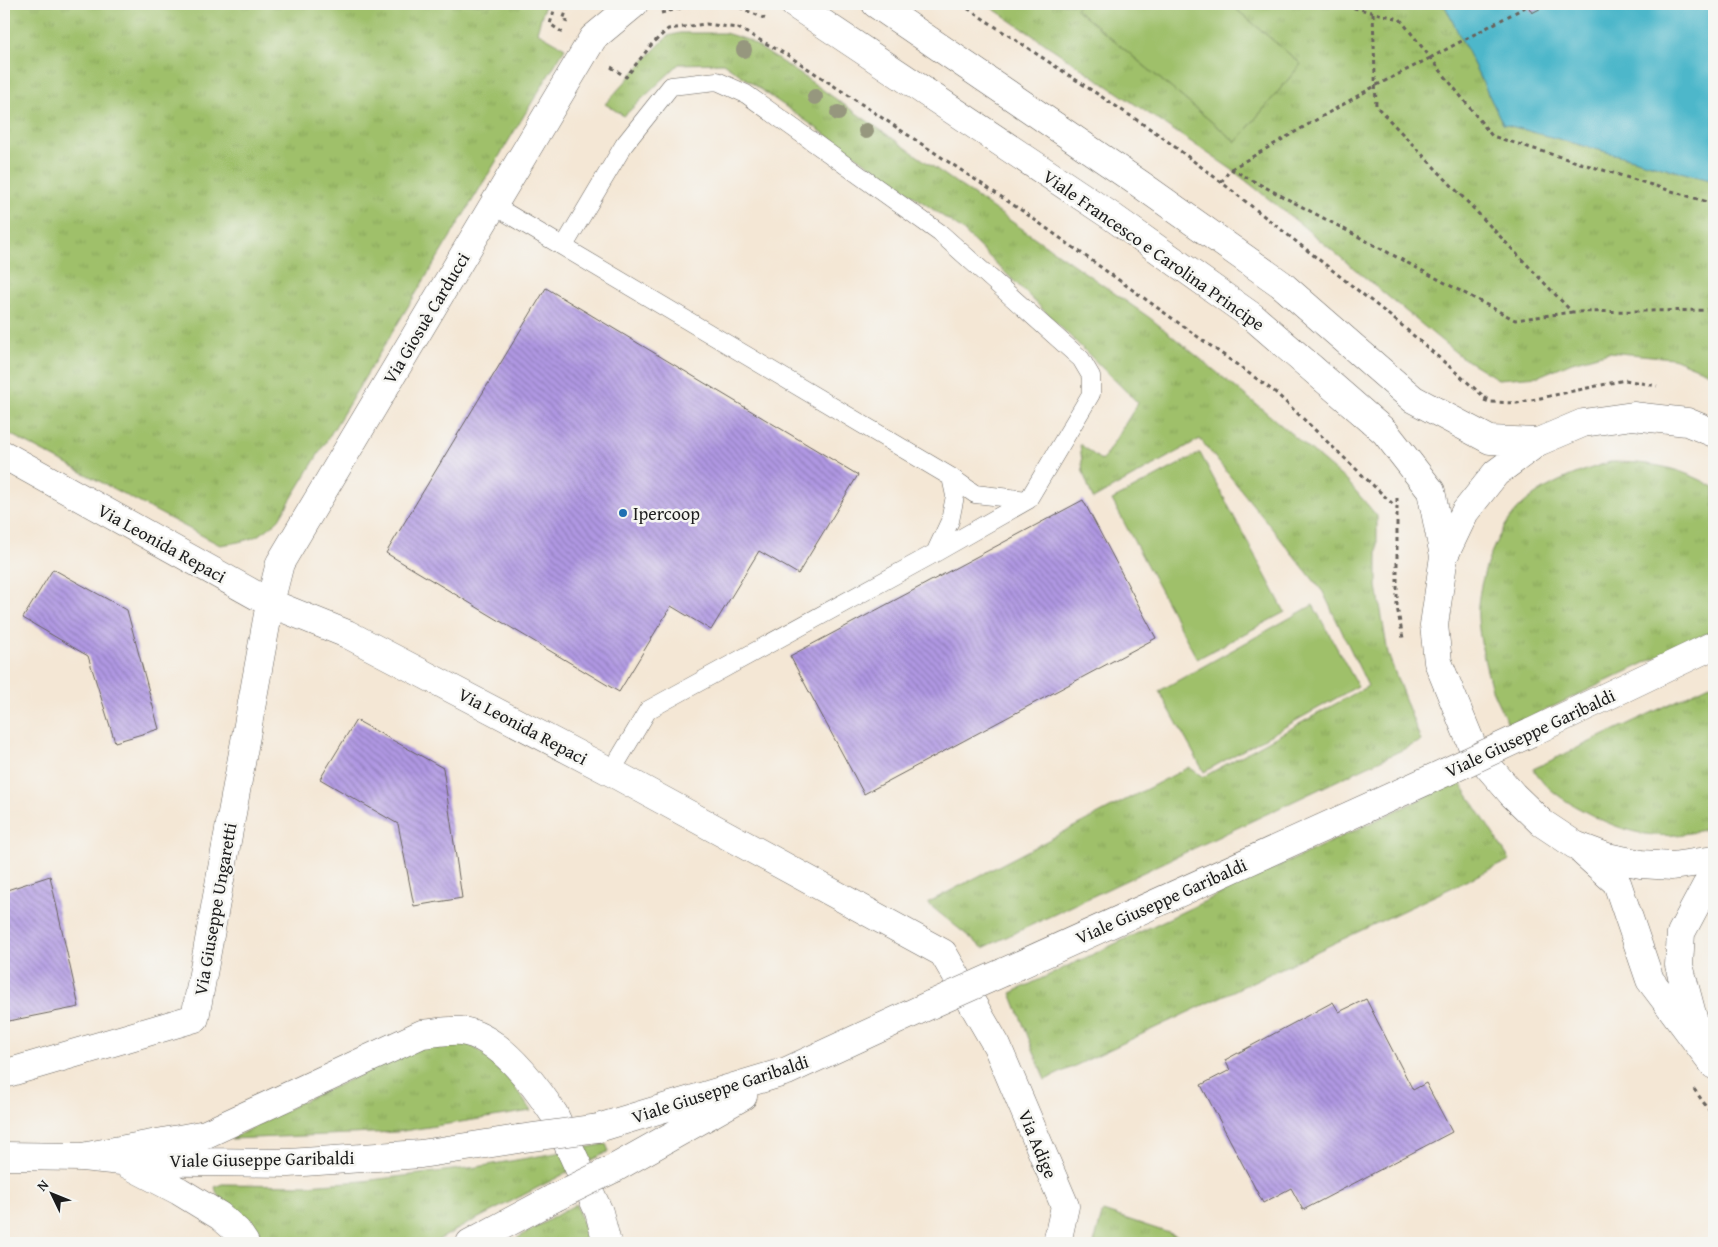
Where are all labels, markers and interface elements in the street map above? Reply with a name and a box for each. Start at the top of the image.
street label: Viale Francesco e Carolina Principe [1038,163,1270,337]
street label: Via Giosuè Carducci [376,247,476,389]
street label: Via Leonida Repaci [93,497,231,589]
place label: Ipercoop [633,500,700,527]
marker: Ipercoop [617,507,629,519]
street label: Via Leonida Repaci [454,681,592,771]
street label: Viale Giuseppe Garibaldi [1441,682,1619,784]
street label: Via Giuseppe Ungaretti [187,821,243,997]
street label: Viale Giuseppe Garibaldi [1071,851,1251,951]
street label: Viale Giuseppe Garibaldi [628,1048,812,1130]
street label: Via Adige [1011,1105,1065,1183]
street label: Viale Giuseppe Garibaldi [169,1144,355,1174]
north arrow [28,1170,78,1220]
text: N [32,1174,53,1195]

